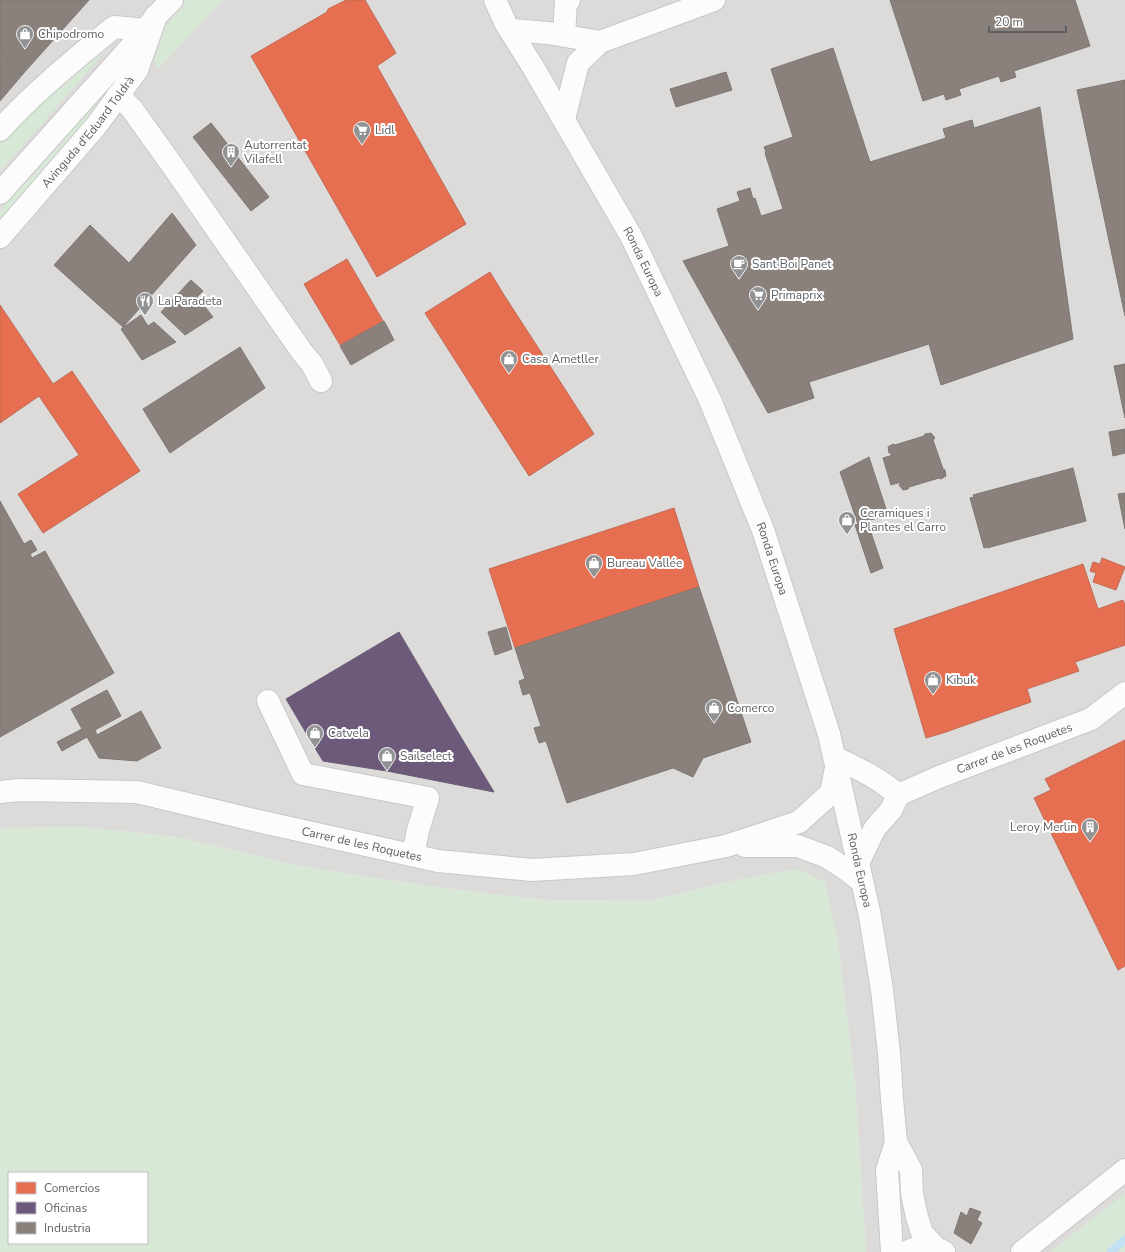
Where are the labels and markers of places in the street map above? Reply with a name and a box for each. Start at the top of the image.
shop icon: Chipodromo [15,24,35,49]
place label: Chipodromo [38,26,105,42]
supermarket icon: Lidl [352,120,372,145]
place label: Lidl [375,122,395,138]
place label: Autorrentat Vilafell [243,137,308,167]
building icon: Autorrentat Vilafell [221,142,241,167]
cafe icon: Sant Boi Panet [729,254,749,279]
place label: Sant Boi Panet [752,256,832,272]
supermarket icon: Primaprix [748,285,768,310]
place label: Primaprix [771,287,823,303]
restaurant icon: La Paradeta [135,291,155,316]
place label: La Paradeta [158,293,222,309]
shop icon: Casa Ametller [499,349,519,374]
place label: Casa Ametller [522,351,599,367]
place label: Ceramiques i Plantes el Carro [860,505,946,535]
shop icon: Ceramiques i Plantes el Carro [837,510,857,535]
shop icon: Bureau Vallée [584,553,604,578]
place label: Bureau Vallée [607,555,682,571]
shop icon: Kibuk [923,670,943,695]
place label: Kibuk [946,672,977,688]
shop icon: Comerco [704,698,724,723]
place label: Comerco [727,700,775,716]
shop icon: Catvela [305,723,325,748]
place label: Catvela [328,725,369,741]
shop icon: Sailselect [377,746,397,771]
place label: Sailselect [400,748,453,764]
building icon: Leroy Merlin [1080,817,1100,842]
place label: Leroy Merlin [1010,819,1077,835]

